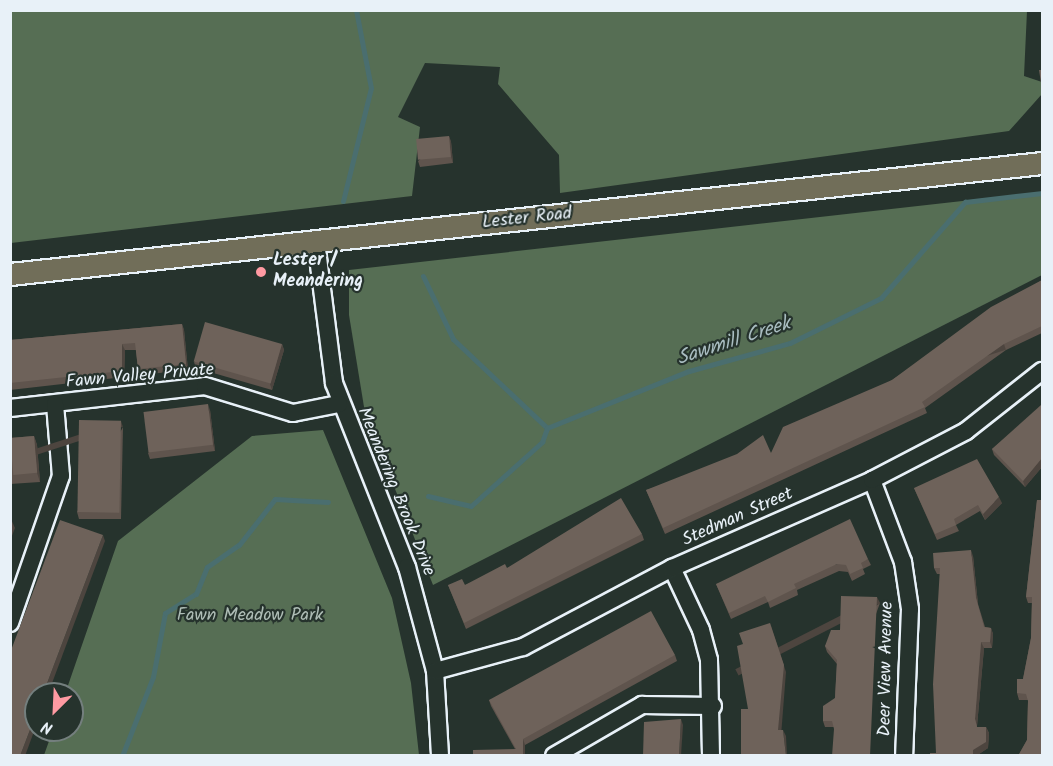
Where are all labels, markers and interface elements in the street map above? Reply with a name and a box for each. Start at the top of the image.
street label: Lester Road [481,204,573,234]
place label: Lester / Meandering [273,251,363,294]
marker: Lester / Meandering [254,265,268,279]
water label: Sawmill Creek [674,312,794,372]
street label: Fawn Valley Private [65,360,215,394]
street label: Meandering Brook Drive [351,405,439,579]
street label: Stedman Street [679,484,797,552]
street label: Deer View Avenue [875,601,899,737]
park label: Fawn Meadow Park [177,605,323,627]
north arrow [24,682,84,742]
text: N [38,714,57,741]

